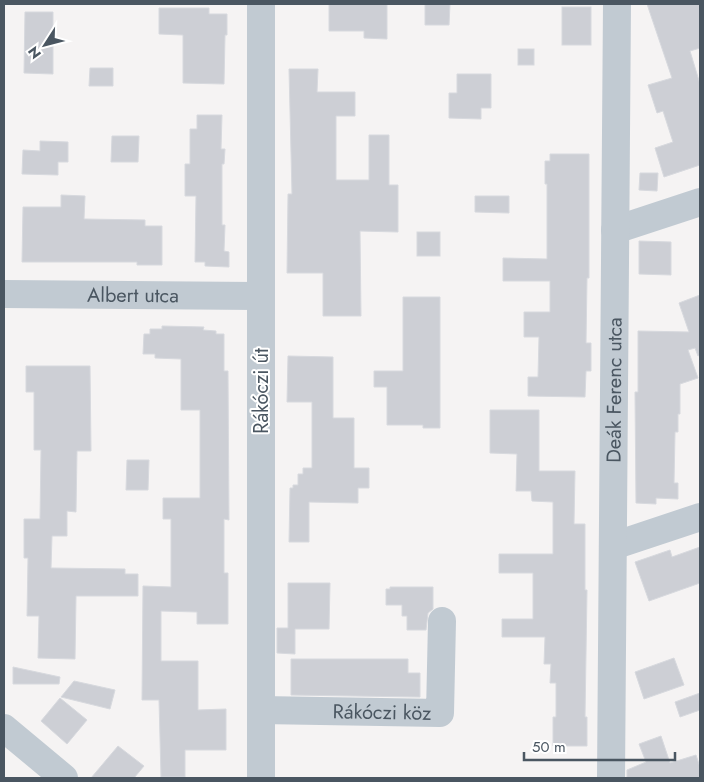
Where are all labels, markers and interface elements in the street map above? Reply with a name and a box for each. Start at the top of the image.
north arrow [20,20,70,70]
text: N [23,42,46,63]
street label: Albert utca [87,280,179,310]
street label: Deák Ferenc utca [599,317,629,463]
street label: Rákóczi út [247,348,276,434]
street label: Rákóczi köz [332,697,432,727]
scale bar [524,730,675,762]
text: 50 m [532,736,566,758]

